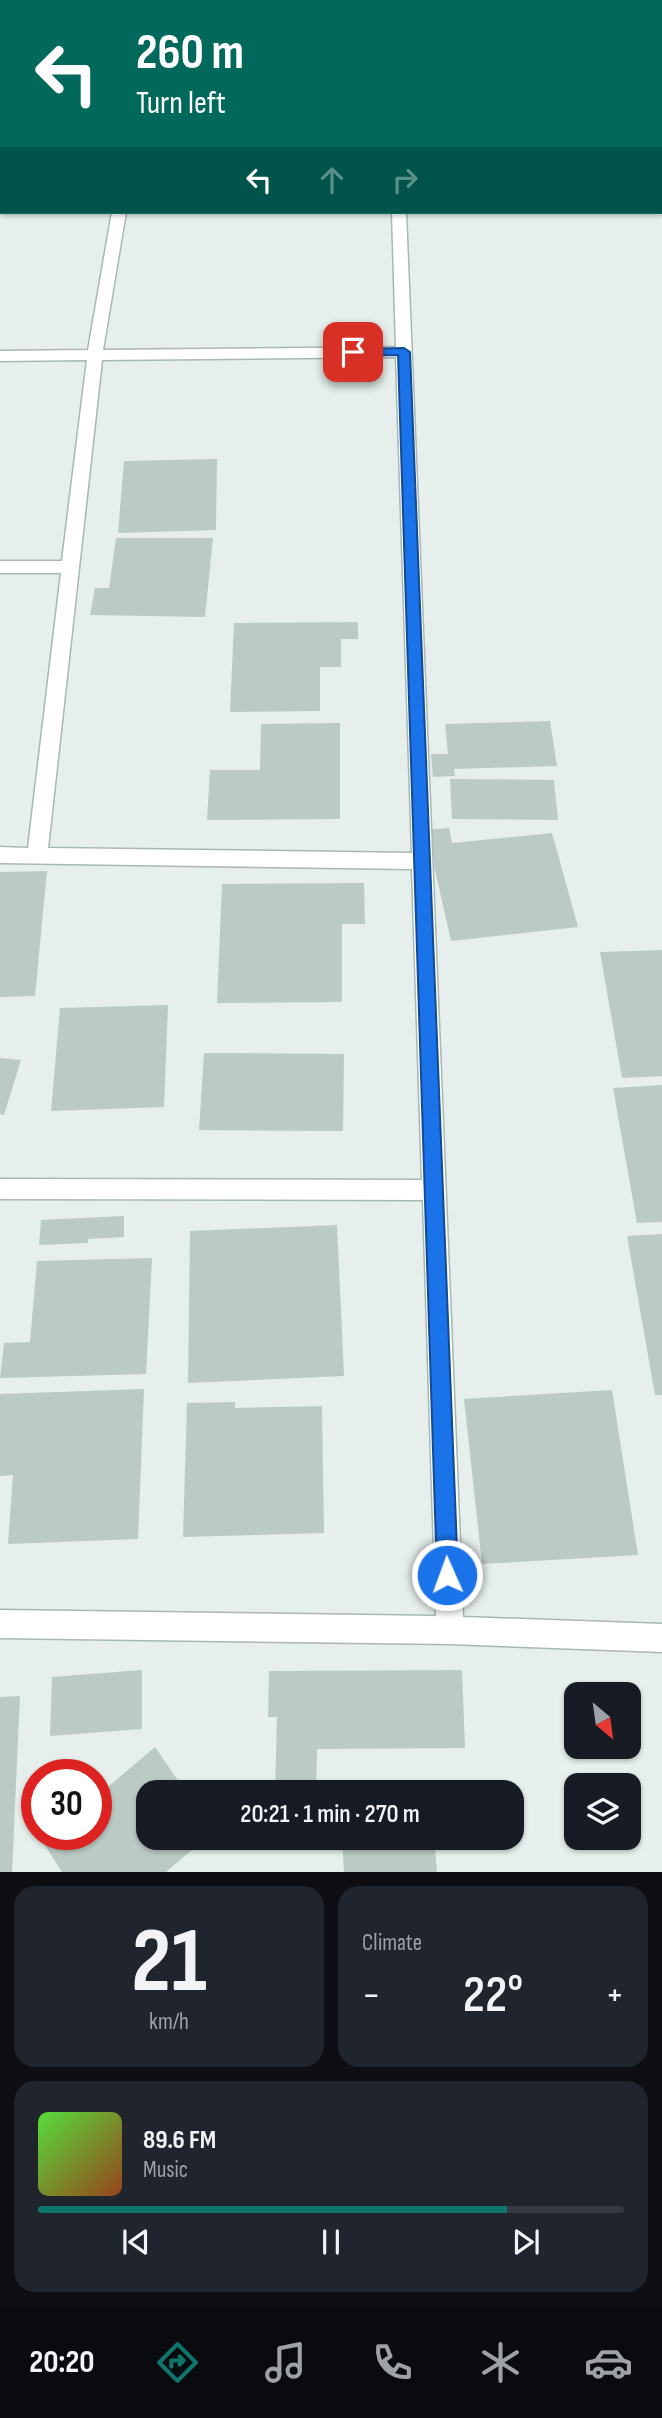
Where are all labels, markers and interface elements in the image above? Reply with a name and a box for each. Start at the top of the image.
text: 260 m [136,24,244,83]
icon: left [21,28,112,119]
text: Turn left [136,84,226,123]
icon: left [240,161,278,199]
icon: ahead [313,161,351,199]
icon: right [386,161,424,199]
pin [323,322,383,382]
icon: arrive [334,333,372,371]
position arrow [410,1538,484,1612]
north arrow [564,1682,640,1759]
map controls [564,1682,641,1850]
speed limit sign: 30 [21,1759,112,1850]
button: layers [564,1773,641,1850]
text: 20:21 · 1 min · 270 m [240,1799,420,1830]
text: 21 [131,1908,207,2017]
text: Climate [362,1929,422,1957]
text: 22° [463,1964,523,2027]
text: − [362,1973,381,2018]
text: + [605,1973,624,2018]
text: km/h [149,2008,189,2036]
text: 89.6 FM [143,2125,216,2156]
text: Music [143,2156,188,2184]
icon: previous [117,2223,155,2261]
icon: pause [312,2223,350,2261]
icon: next [507,2223,545,2261]
icon: directions [153,2338,202,2387]
icon: music [261,2338,310,2387]
icon: phone [368,2338,417,2387]
icon: climate [476,2338,525,2387]
icon: car [584,2338,633,2387]
text: 20:20 [29,2343,95,2382]

